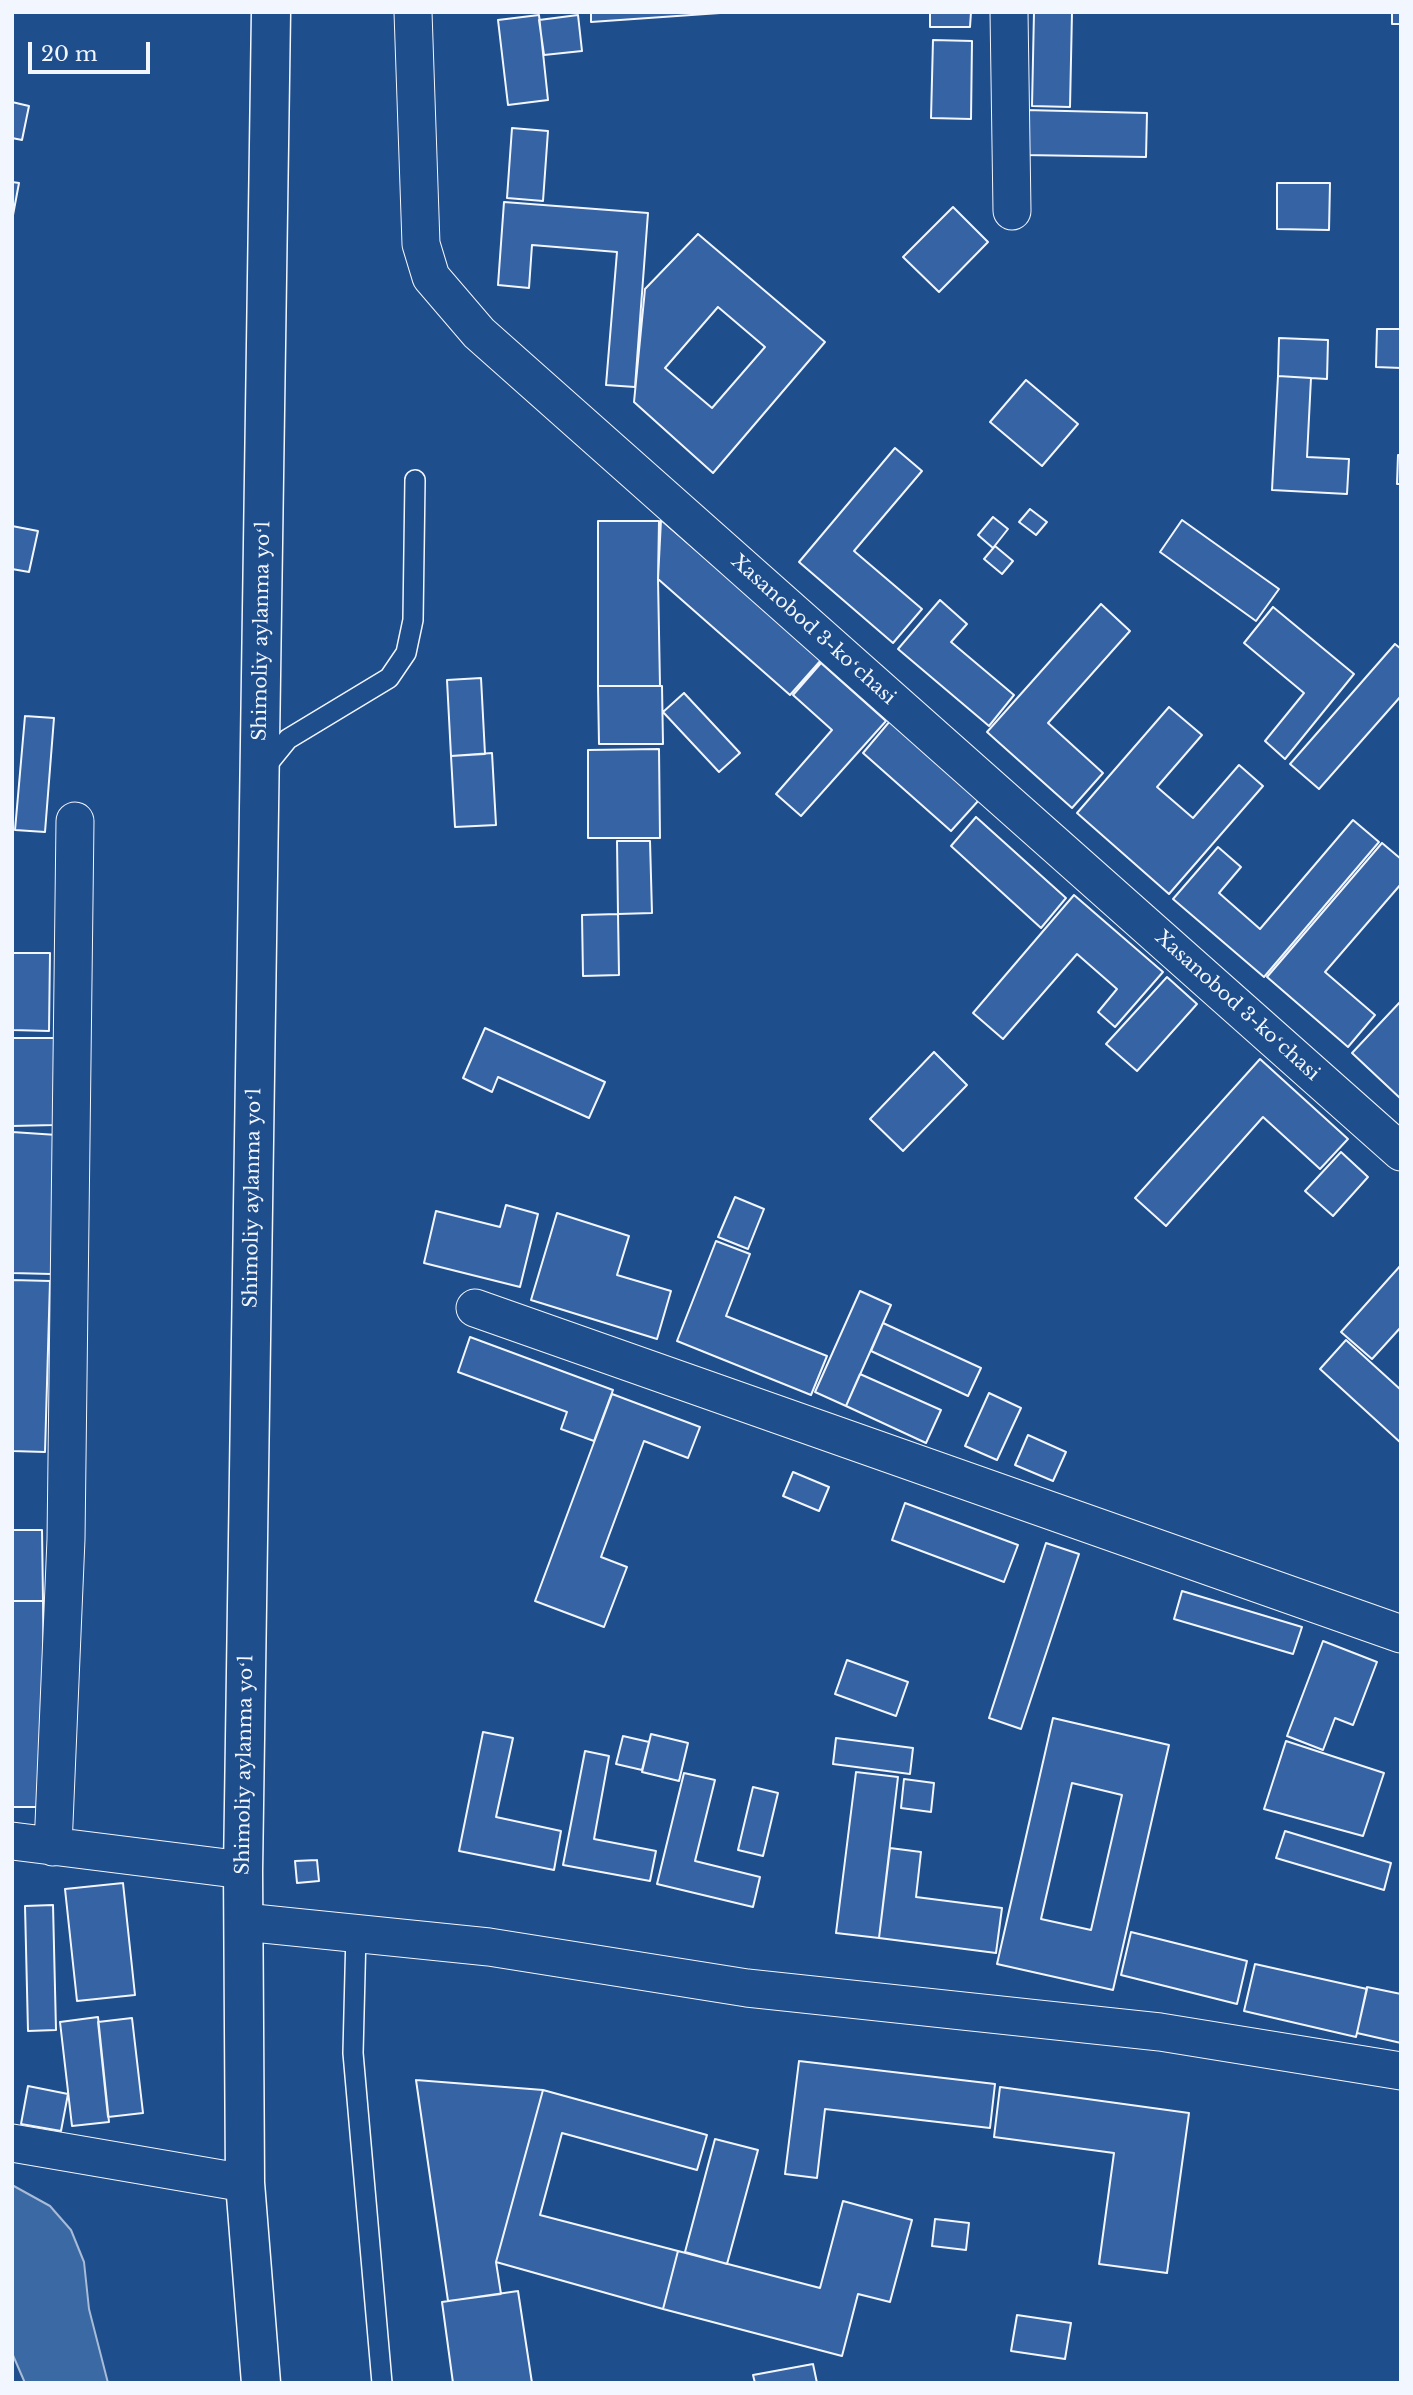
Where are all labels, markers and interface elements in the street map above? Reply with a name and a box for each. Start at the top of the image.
scale bar [32,28,154,72]
text: 20 m [41,41,98,67]
street label: Shimoliy aylanma yoʻl [249,521,275,741]
street label: Xasanobod 3-koʻchasi [726,550,900,710]
street label: Xasanobod 3-koʻchasi [1150,926,1324,1086]
street label: Shimoliy aylanma yoʻl [240,1088,266,1308]
street label: Shimoliy aylanma yoʻl [232,1655,258,1875]

